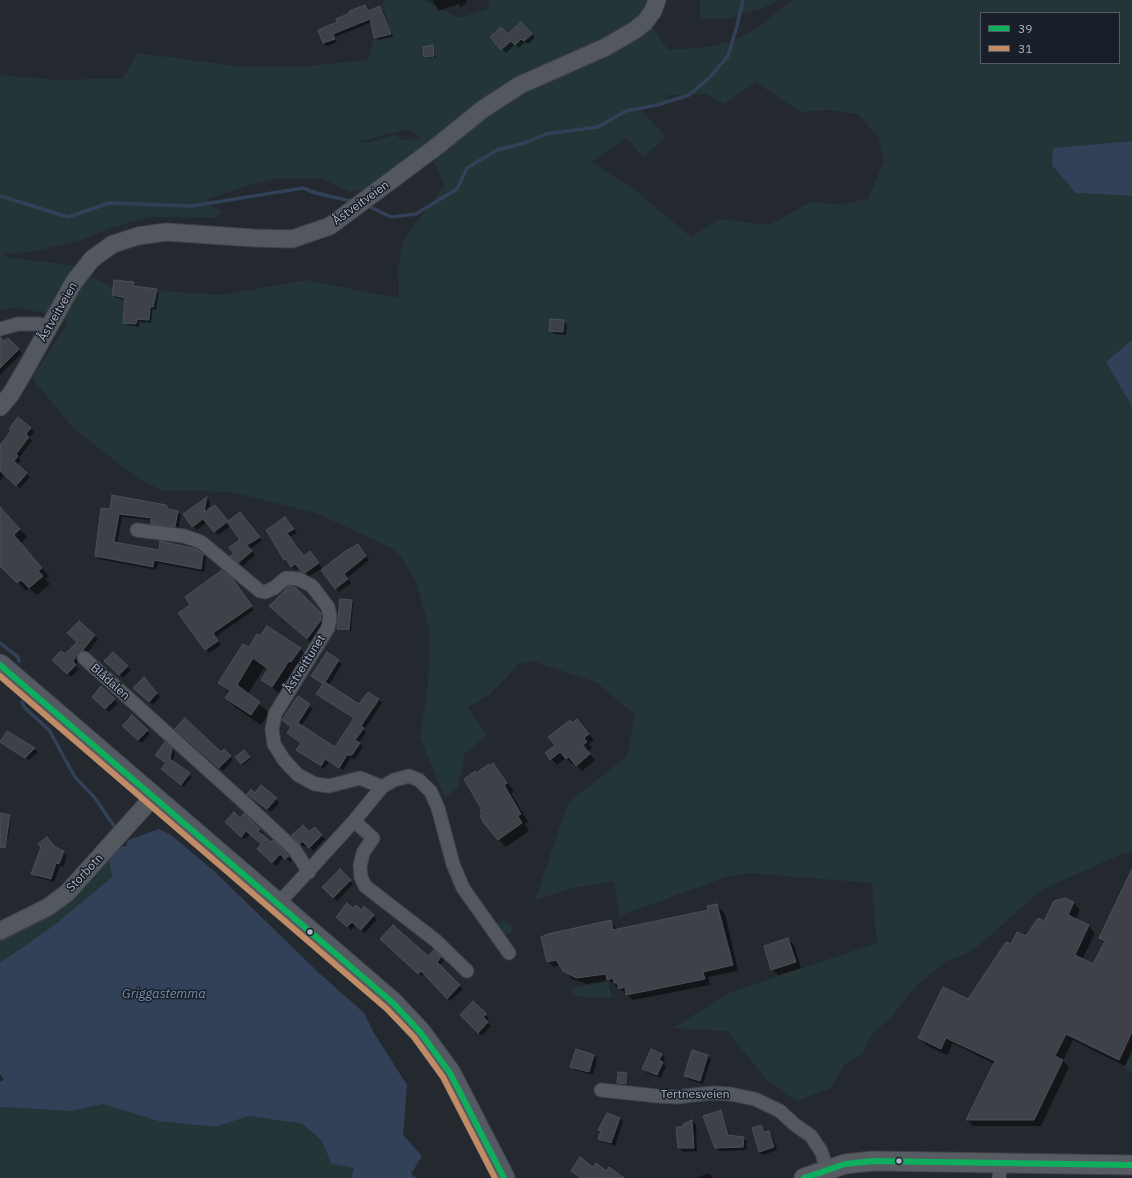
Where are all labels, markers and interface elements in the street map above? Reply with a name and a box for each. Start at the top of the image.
legend [980,12,1120,64]
text: 39 [1018,21,1032,36]
text: 31 [1018,41,1032,56]
street label: Åstveitveien [330,178,392,228]
street label: Åstveitveien [35,280,81,344]
street label: Åstveittunet [281,632,329,696]
street label: Blådalen [88,661,132,703]
street label: Storbotn [64,851,106,895]
unlabelled marker [305,927,315,937]
water label: Griggastemma [122,986,206,1002]
street label: Tertnesveien [660,1088,730,1102]
unlabelled marker [894,1156,904,1166]

